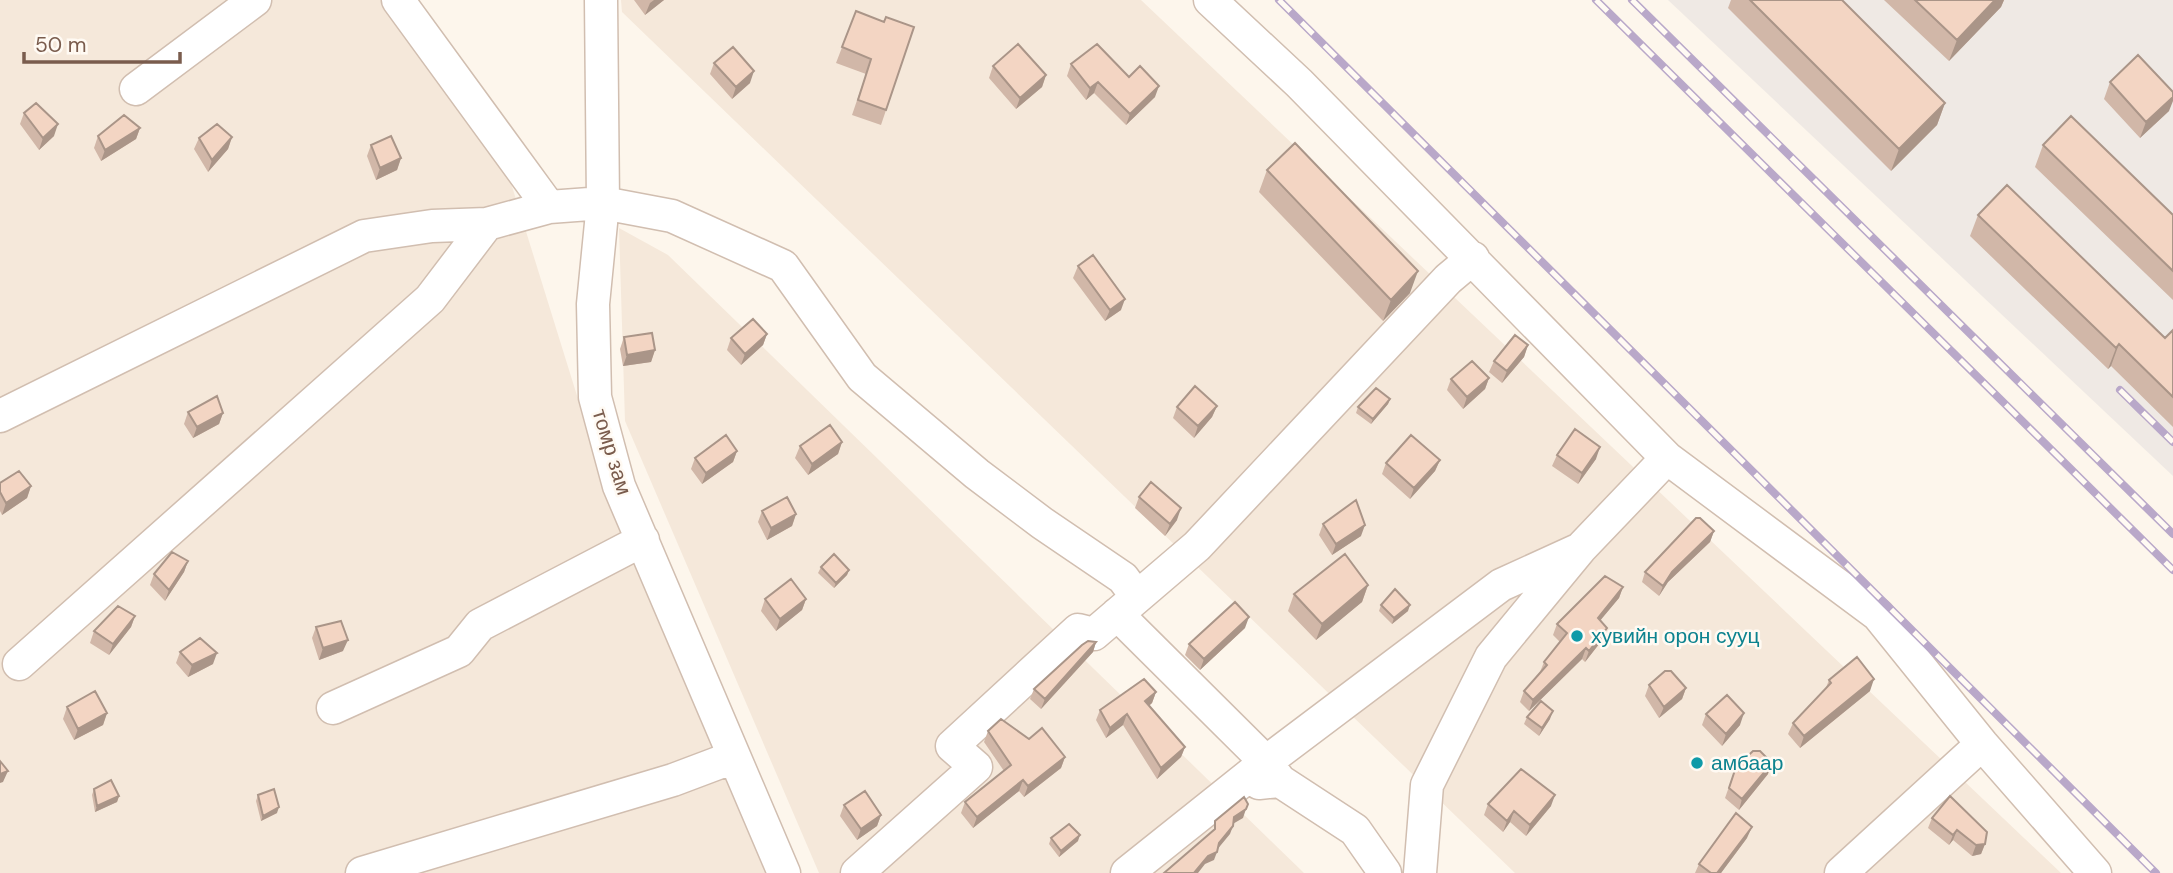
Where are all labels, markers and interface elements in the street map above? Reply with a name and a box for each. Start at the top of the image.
scale bar [24,21,180,65]
text: 50 m [35,31,86,59]
street label: томр зам [586,406,638,498]
place label: хувийн орон сууц [1591,622,1760,650]
marker: хувийн орон сууц [1569,628,1585,644]
place label: амбаар [1711,749,1783,777]
marker: амбаар [1689,755,1705,771]

